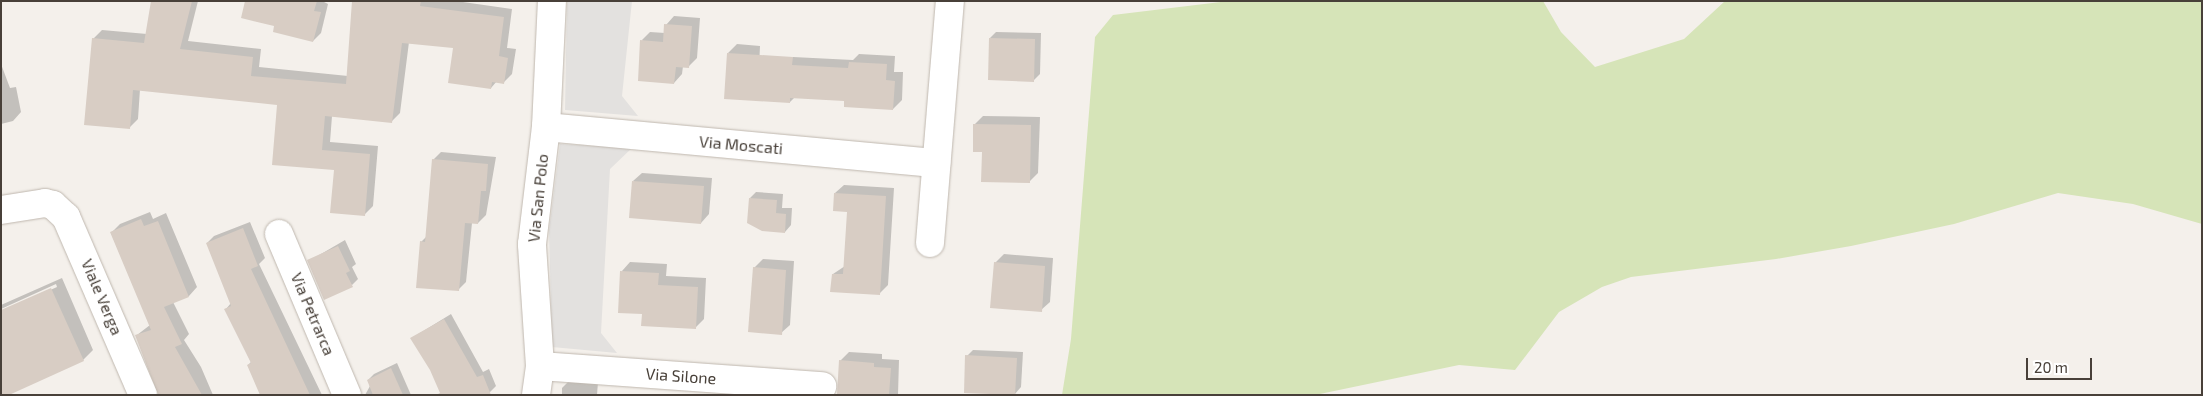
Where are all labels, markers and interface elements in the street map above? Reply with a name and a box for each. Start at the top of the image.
street label: Via Moscati [698,132,784,158]
street label: Via San Polo [524,153,552,243]
street label: Viale Verga [77,256,127,338]
street label: Via Petrarca [287,270,339,358]
scale bar [2028,348,2094,380]
text: 20 m [2034,358,2068,376]
street label: Via Silone [645,364,717,388]

